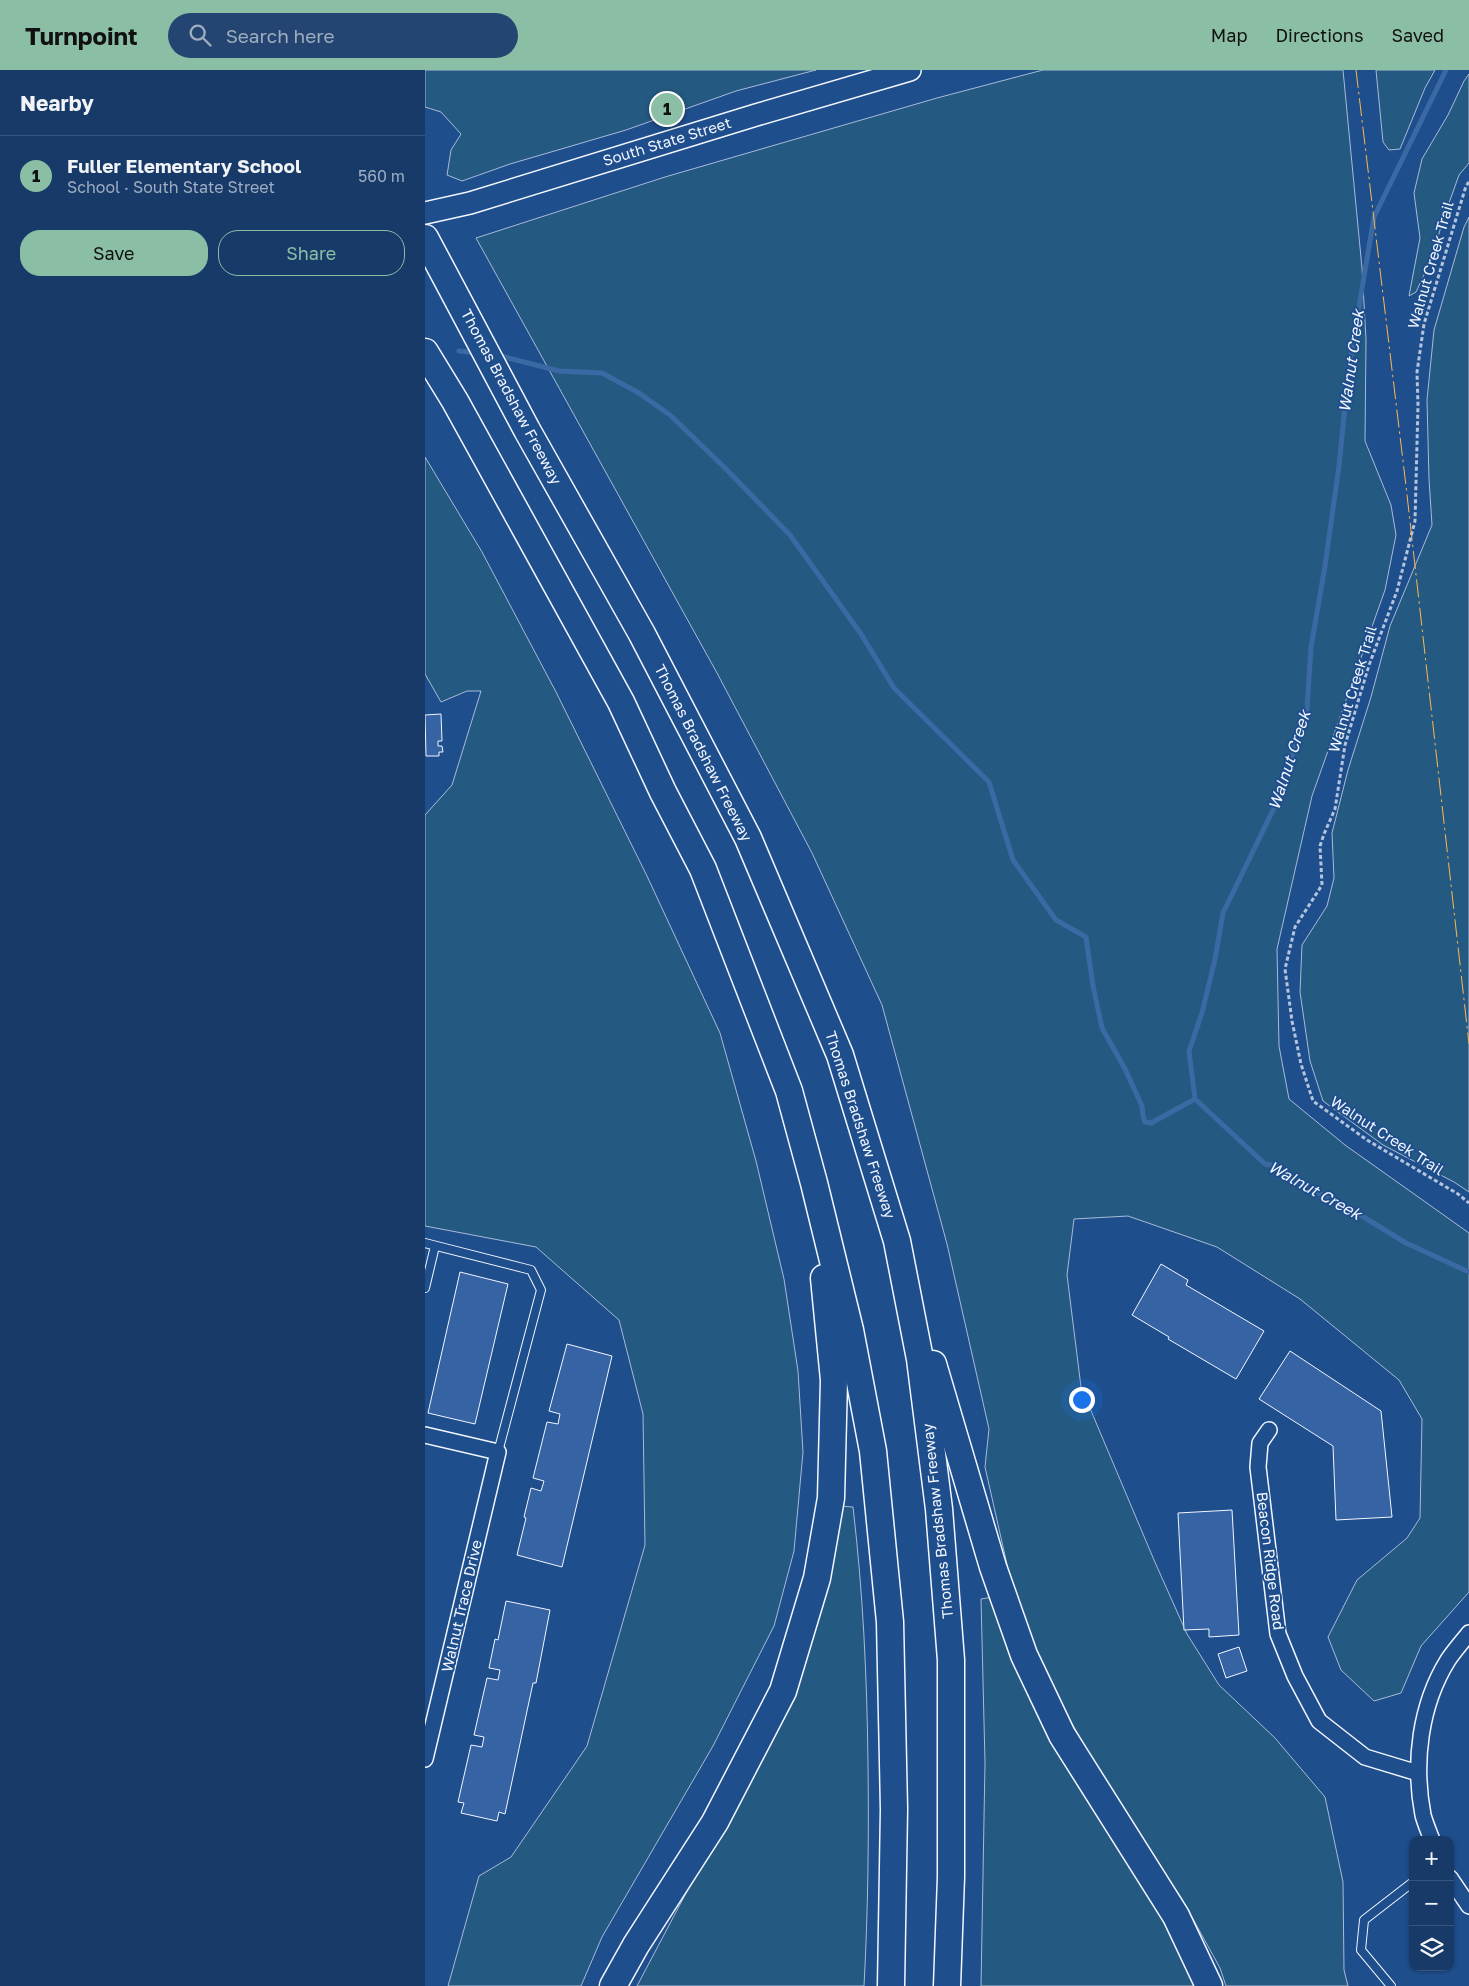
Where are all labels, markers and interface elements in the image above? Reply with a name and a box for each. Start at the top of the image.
search box [168,13,518,58]
text: Turnpoint [25,21,138,50]
icon: search [186,21,214,49]
text: Search here [226,24,335,47]
text: Map [1211,24,1247,46]
text: Directions [1275,24,1363,46]
text: Saved [1391,24,1444,46]
text: Nearby [20,90,94,116]
pin: 1 [651,90,683,128]
street label: South State Street [600,113,733,169]
text: Fuller Elementary School [67,154,301,177]
text: 1 [32,166,40,186]
text: 560 m [358,166,405,186]
text: School · South State Street [67,177,275,197]
street label: Walnut Creek Trail [1403,199,1457,330]
button: Save [20,230,208,276]
button: Share [218,230,405,276]
street label: Thomas Bradshaw Freeway [458,306,566,488]
water label: Walnut Creek [1334,306,1368,414]
street label: Walnut Creek Trail [1324,623,1380,754]
street label: Thomas Bradshaw Freeway [651,661,757,845]
water label: Walnut Creek [1264,706,1315,812]
street label: Thomas Bradshaw Freeway [822,1029,900,1221]
street label: Walnut Creek Trail [1327,1092,1448,1179]
water label: Walnut Creek [1265,1156,1367,1225]
your location [1069,1387,1095,1413]
street label: Thomas Bradshaw Freeway [918,1422,956,1620]
street label: Beacon Ridge Road [1254,1491,1288,1631]
street label: Walnut Trace Drive [437,1538,485,1674]
map controls [1409,1836,1454,1971]
button: + [1409,1836,1454,1881]
button: − [1409,1881,1454,1926]
button: layers [1409,1926,1454,1971]

